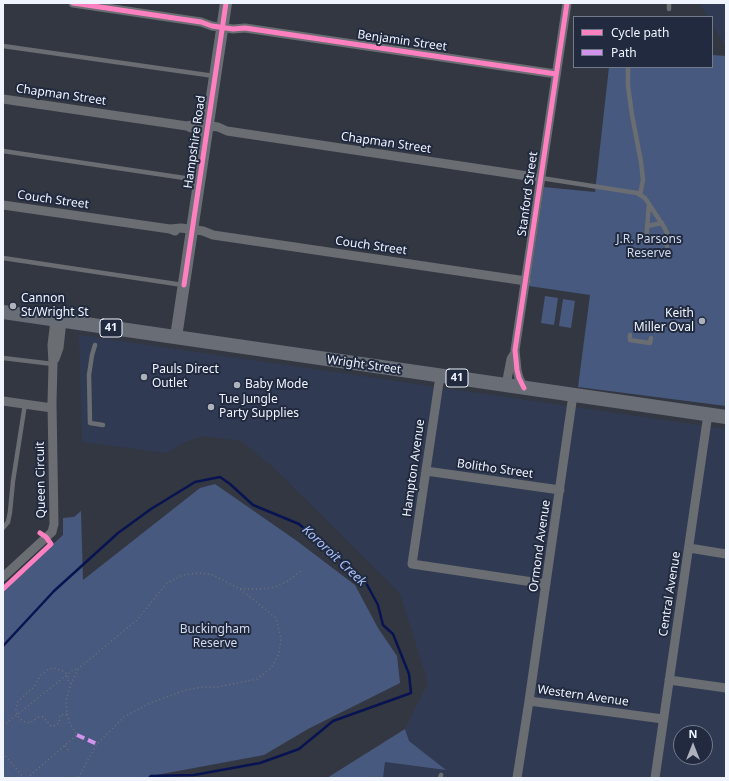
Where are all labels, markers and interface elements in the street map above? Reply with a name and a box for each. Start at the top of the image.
legend [573,16,713,68]
text: Cycle path [611,24,669,41]
street label: Benjamin Street [356,28,448,54]
text: Path [611,44,637,61]
street label: Chapman Street [15,82,107,108]
street label: Hampshire Road [181,94,209,190]
street label: Chapman Street [340,130,432,156]
street label: Stanford Street [515,151,541,237]
street label: Couch Street [16,188,90,212]
park label: J.R. Parsons Reserve [616,233,682,261]
street label: Couch Street [334,234,408,258]
place label: Cannon St/Wright St [21,292,89,320]
marker: Cannon St/Wright St [8,301,18,311]
place label: Keith Miller Oval [634,307,694,335]
marker: Keith Miller Oval [697,316,707,326]
road number: 41 [100,319,122,337]
street label: Wright Street [326,353,402,377]
place label: Pauls Direct Outlet [152,363,219,391]
road number: 41 [446,369,468,387]
marker: Pauls Direct Outlet [139,372,149,382]
place label: Baby Mode [245,378,308,392]
marker: Baby Mode [232,380,242,390]
place label: Tue Jungle Party Supplies [219,393,299,421]
marker: Tue Jungle Party Supplies [206,402,216,412]
street label: Hampton Avenue [400,418,428,518]
street label: Queen Circuit [33,441,49,519]
street label: Bolitho Street [456,457,534,481]
street label: Ormond Avenue [526,499,554,593]
water label: Kororoit Creek [299,522,369,590]
street label: Central Avenue [656,550,684,638]
park label: Buckingham Reserve [180,623,250,651]
street label: Western Avenue [536,682,630,710]
north arrow [673,725,713,765]
text: N [689,726,697,741]

